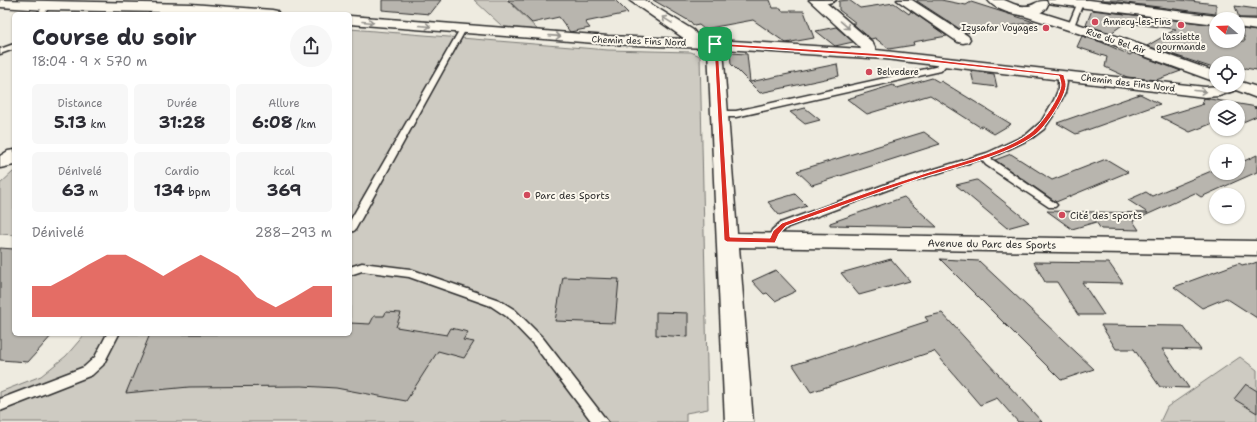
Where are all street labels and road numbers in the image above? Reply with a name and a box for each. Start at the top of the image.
street label: Rue du Bel Air [1085,25,1147,57]
street label: Chemin des Fins Nord [591,33,687,49]
street label: Chemin des Fins Nord [1080,71,1176,95]
street label: Avenue du Parc des Sports [928,236,1057,252]

